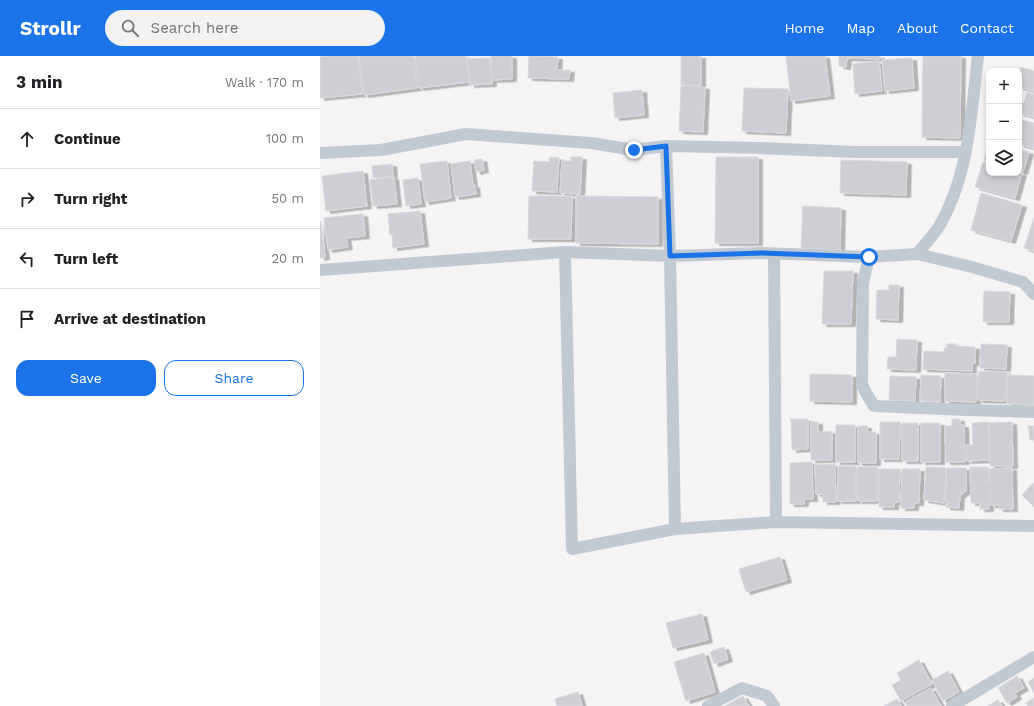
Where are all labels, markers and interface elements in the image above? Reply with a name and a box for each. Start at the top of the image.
search box [105,10,385,46]
text: Strollr [20,17,81,40]
icon: search [119,17,141,39]
text: Search here [151,19,239,37]
text: Home [784,20,824,36]
text: Map [846,20,875,36]
text: About [897,20,938,36]
text: Contact [960,20,1014,36]
map controls [986,68,1022,176]
button: + [986,68,1022,104]
text: 3 min [16,72,62,92]
text: Walk · 170 m [225,75,304,90]
button: − [986,104,1022,140]
icon: ahead [16,128,38,150]
text: Continue [54,130,121,148]
text: 100 m [266,131,304,146]
button: layers [986,140,1022,176]
route end [625,141,643,159]
icon: right [16,188,38,210]
text: Turn right [54,190,127,208]
text: 50 m [272,191,304,206]
icon: left [16,248,38,270]
route start [860,248,878,266]
text: Turn left [54,250,118,268]
text: 20 m [272,251,304,266]
icon: arrive [16,308,38,330]
text: Arrive at destination [54,310,206,328]
button: Save [16,360,156,396]
button: Share [164,360,304,396]

